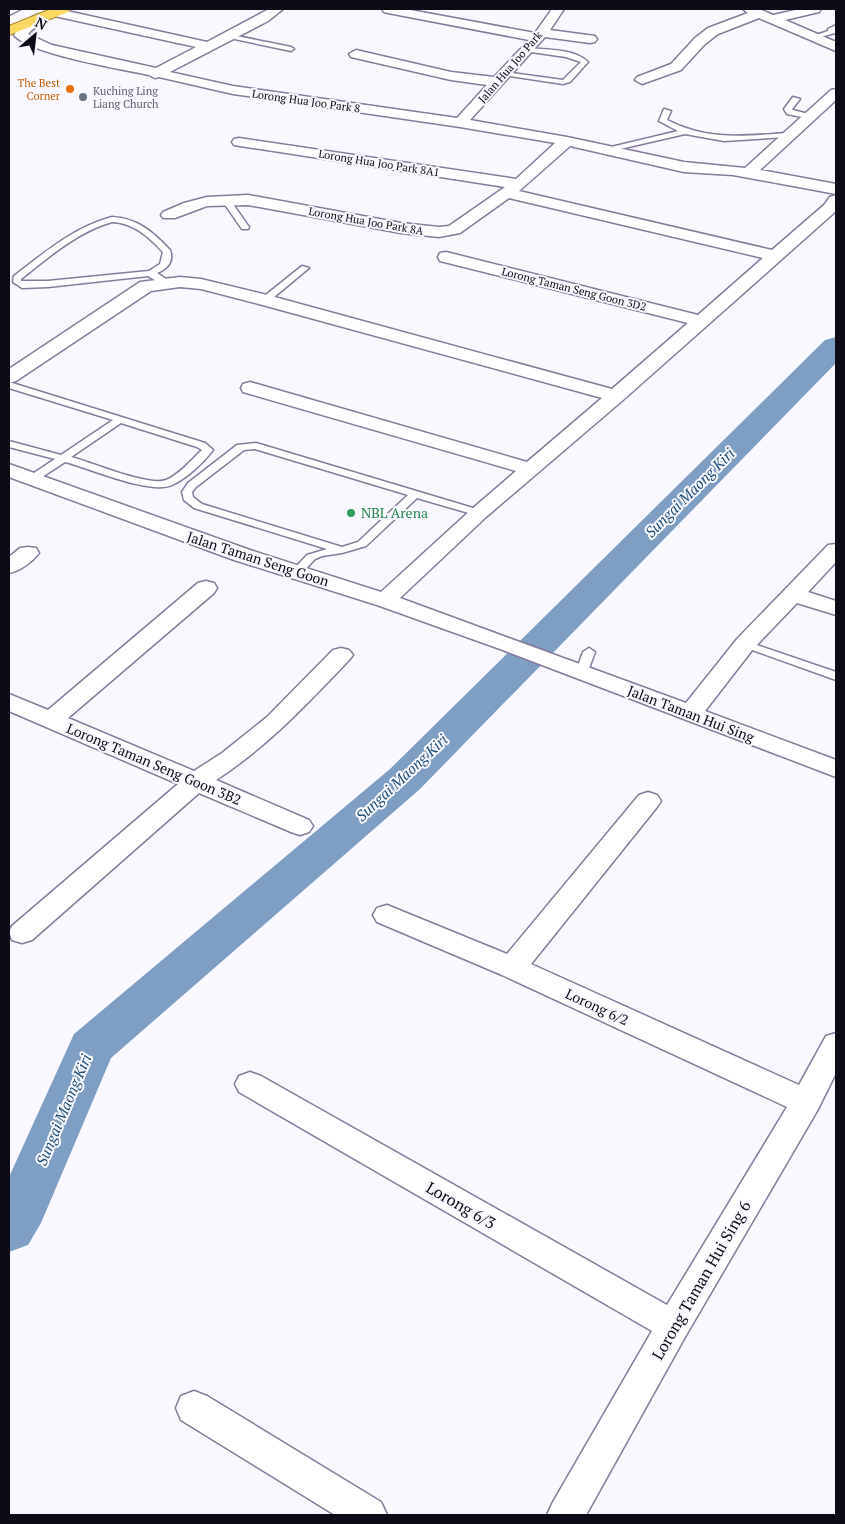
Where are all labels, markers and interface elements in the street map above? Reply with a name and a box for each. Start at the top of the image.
north arrow [10,10,60,60]
text: N [32,12,51,34]
street label: Jalan Hua Joo Park [475,28,545,106]
place label: The Best Corner [17,76,61,103]
marker: The Best Corner [64,83,76,95]
place label: Kuching Ling Liang Church [93,84,159,111]
street label: Lorong Hua Joo Park 8 [251,86,361,116]
marker: Kuching Ling Liang Church [77,91,89,103]
street label: Lorong Hua Joo Park 8A1 [317,147,441,179]
street label: Lorong Hua Joo Park 8A [307,204,425,238]
street label: Lorong Taman Seng Goon 3D2 [500,264,648,314]
water label: Sungai Maong Kiri [640,443,739,541]
place label: NBL Arena [361,503,428,522]
marker: NBL Arena [345,507,357,519]
street label: Jalan Taman Seng Goon [185,527,332,591]
street label: Jalan Taman Hui Sing [625,681,758,747]
street label: Lorong Taman Seng Goon 3B2 [64,718,244,809]
water label: Sungai Maong Kiri [351,729,452,825]
street label: Lorong 6/2 [563,984,632,1029]
water label: Sungai Maong Kiri [31,1050,96,1168]
street label: Lorong 6/3 [422,1176,500,1234]
street label: Lorong Taman Hui Sing 6 [646,1196,756,1364]

